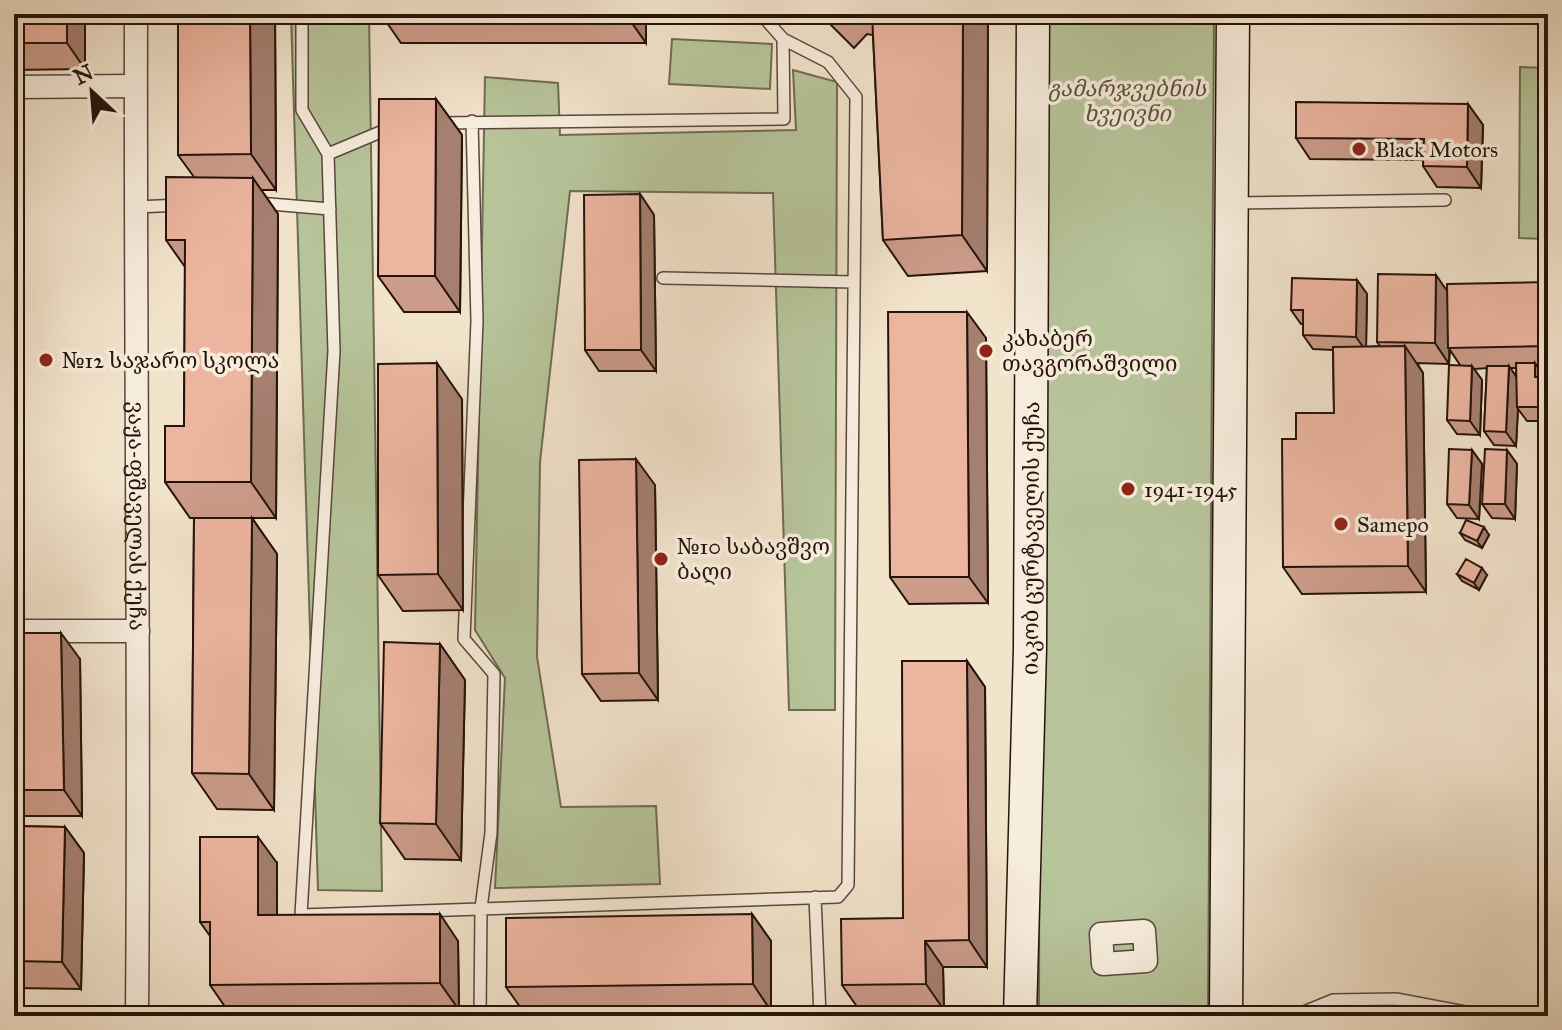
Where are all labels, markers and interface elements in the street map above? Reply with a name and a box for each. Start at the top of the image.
north arrow [52,52,132,132]
text: N [69,58,98,91]
park label: გამარჯვებნის ხვეივნი [1048,75,1206,127]
place label: Black Motors [1375,136,1498,163]
marker: Black Motors [1350,140,1368,158]
place label: კახაბერ თავგორაშვილი [1002,325,1177,377]
marker: კახაბერ თავგორაშვილი [977,342,995,360]
place label: №12 საჯარო სკოლა [62,347,279,374]
marker: №12 საჯარო სკოლა [37,351,55,369]
street label: ვაჟა-ფშაველას ქუჩა [123,401,151,631]
street label: იაკობ ცურტაველის ქუჩა [1016,401,1045,675]
place label: 1941-1945 [1144,476,1237,503]
marker: 1941-1945 [1119,480,1137,498]
place label: Samepo [1357,511,1429,538]
marker: Samepo [1332,515,1350,533]
place label: №10 საბავშვო ბაღი [677,533,830,585]
marker: №10 საბავშვო ბაღი [652,550,670,568]

